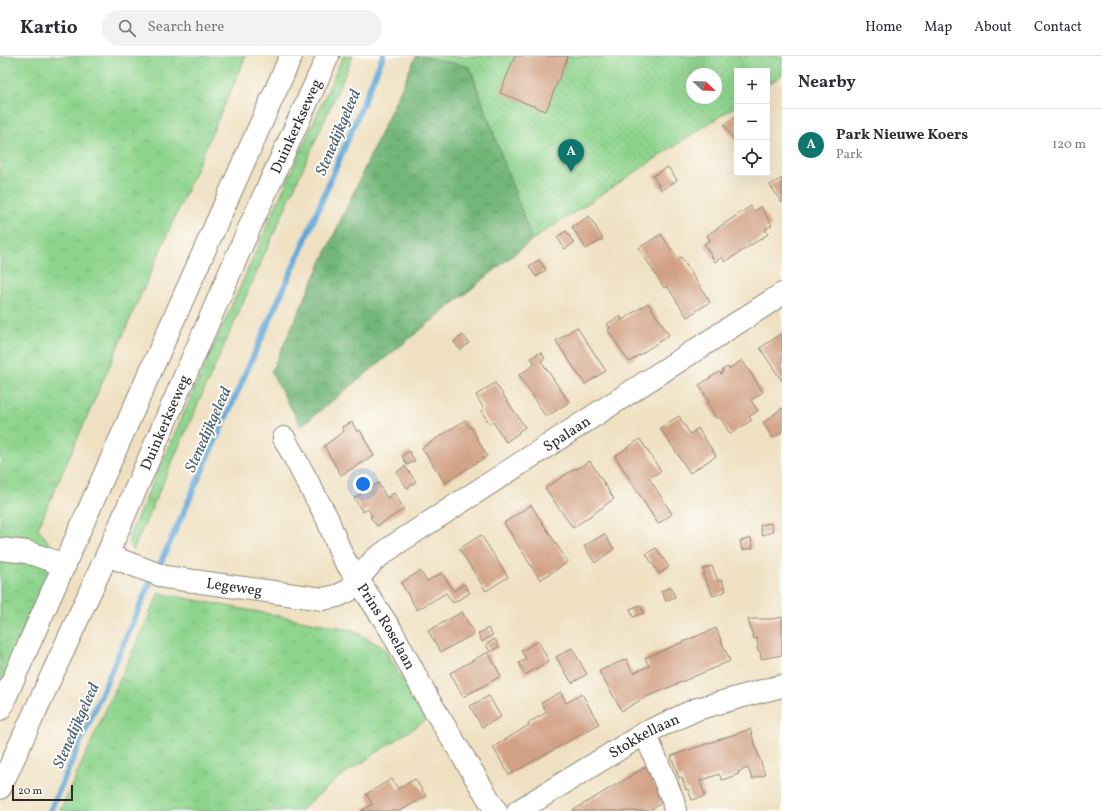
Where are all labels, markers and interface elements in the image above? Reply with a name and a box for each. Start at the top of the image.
search box [102,10,382,46]
text: Kartio [20,15,78,41]
icon: search [116,17,138,39]
text: Search here [148,17,224,38]
text: Home [865,18,902,37]
text: Map [924,18,952,37]
text: About [974,18,1012,37]
text: Contact [1034,18,1082,37]
north arrow [686,68,722,104]
map controls [734,68,770,176]
button: + [734,68,770,104]
text: Nearby [798,71,856,94]
street label: Duinkerkseweg [266,76,328,178]
water label: Stenedijkgeleed [311,86,367,179]
button: − [734,104,770,140]
text: Park Nieuwe Koers [836,125,968,146]
text: A [806,136,816,154]
text: 120 m [1052,136,1086,154]
pin: A [558,139,584,172]
button: locate [734,140,770,176]
text: Park [836,146,863,164]
street label: Duinkerkseweg [136,372,196,474]
water label: Stenedijkgeleed [180,383,238,476]
street label: Spalaan [540,412,595,458]
your location [353,474,373,494]
street label: Legeweg [205,574,264,602]
street label: Prins Roselaan [351,580,420,674]
water label: Stenedijkgeleed [48,679,106,772]
street label: Stokkellaan [606,709,683,765]
scale bar [12,783,73,802]
text: 20 m [18,784,42,799]

